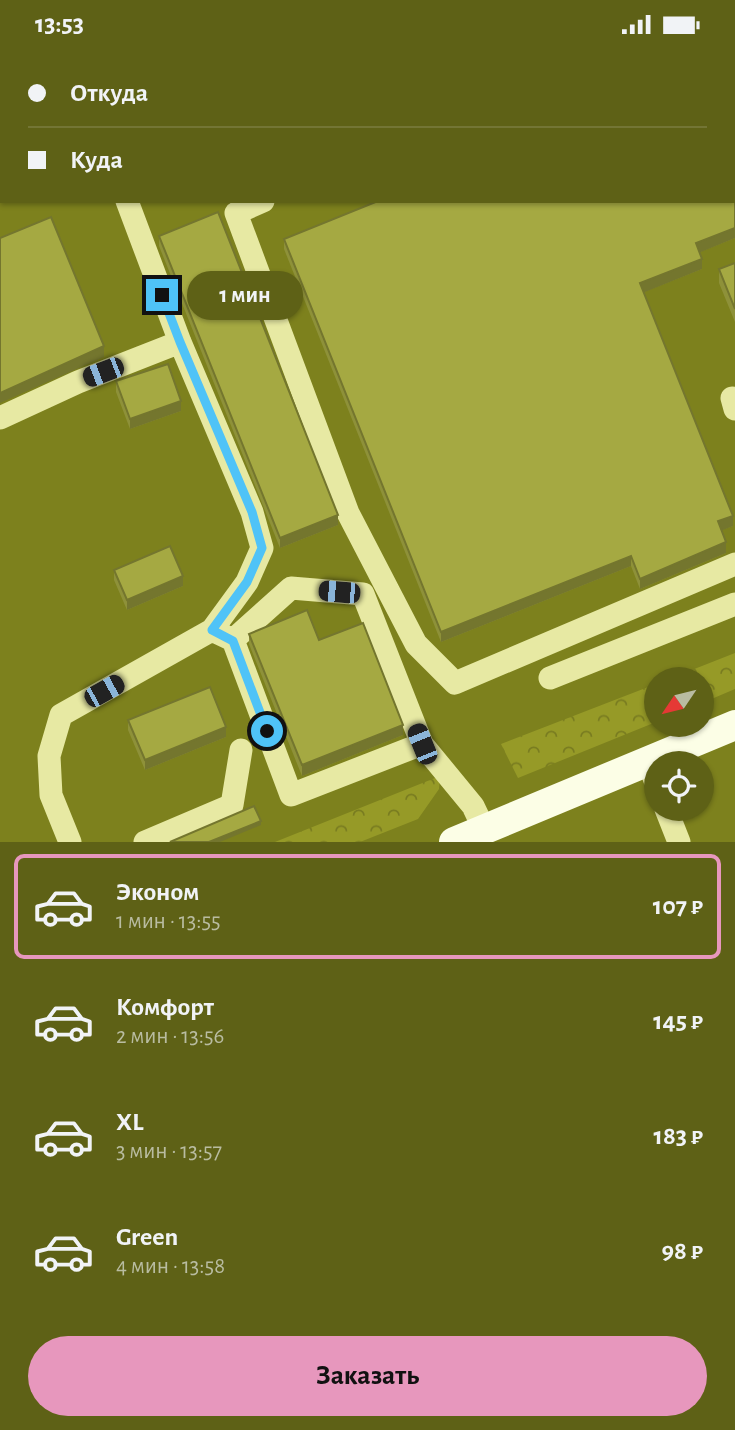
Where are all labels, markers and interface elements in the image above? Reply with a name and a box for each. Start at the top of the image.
text: 13:53 [35,11,84,37]
text: Откуда [70,80,148,106]
text: Куда [70,147,123,173]
callout: 1 мин [186,271,302,319]
route end [146,279,178,311]
text: 1 мин [219,284,271,307]
car [80,355,127,389]
car [318,580,361,604]
north arrow [644,667,714,737]
map controls [644,667,714,821]
car [81,672,128,710]
route start [251,715,283,747]
car [405,721,440,767]
button: locate [644,751,714,821]
icon: car [32,875,95,938]
text: Эконом [116,879,199,905]
text: 107 ₽ [653,893,703,919]
text: 1 мин · 13:55 [116,910,221,933]
icon: car [32,990,95,1053]
text: Комфорт [116,994,214,1020]
text: 145 ₽ [653,1008,703,1034]
text: 2 мин · 13:56 [116,1025,224,1048]
icon: car [32,1105,95,1168]
text: XL [116,1109,143,1135]
text: 183 ₽ [654,1123,703,1149]
text: 3 мин · 13:57 [116,1140,222,1163]
icon: car [32,1220,95,1283]
text: Green [116,1224,178,1250]
text: 98 ₽ [662,1238,703,1264]
text: 4 мин · 13:58 [116,1255,225,1278]
button: Заказать [28,1336,707,1416]

